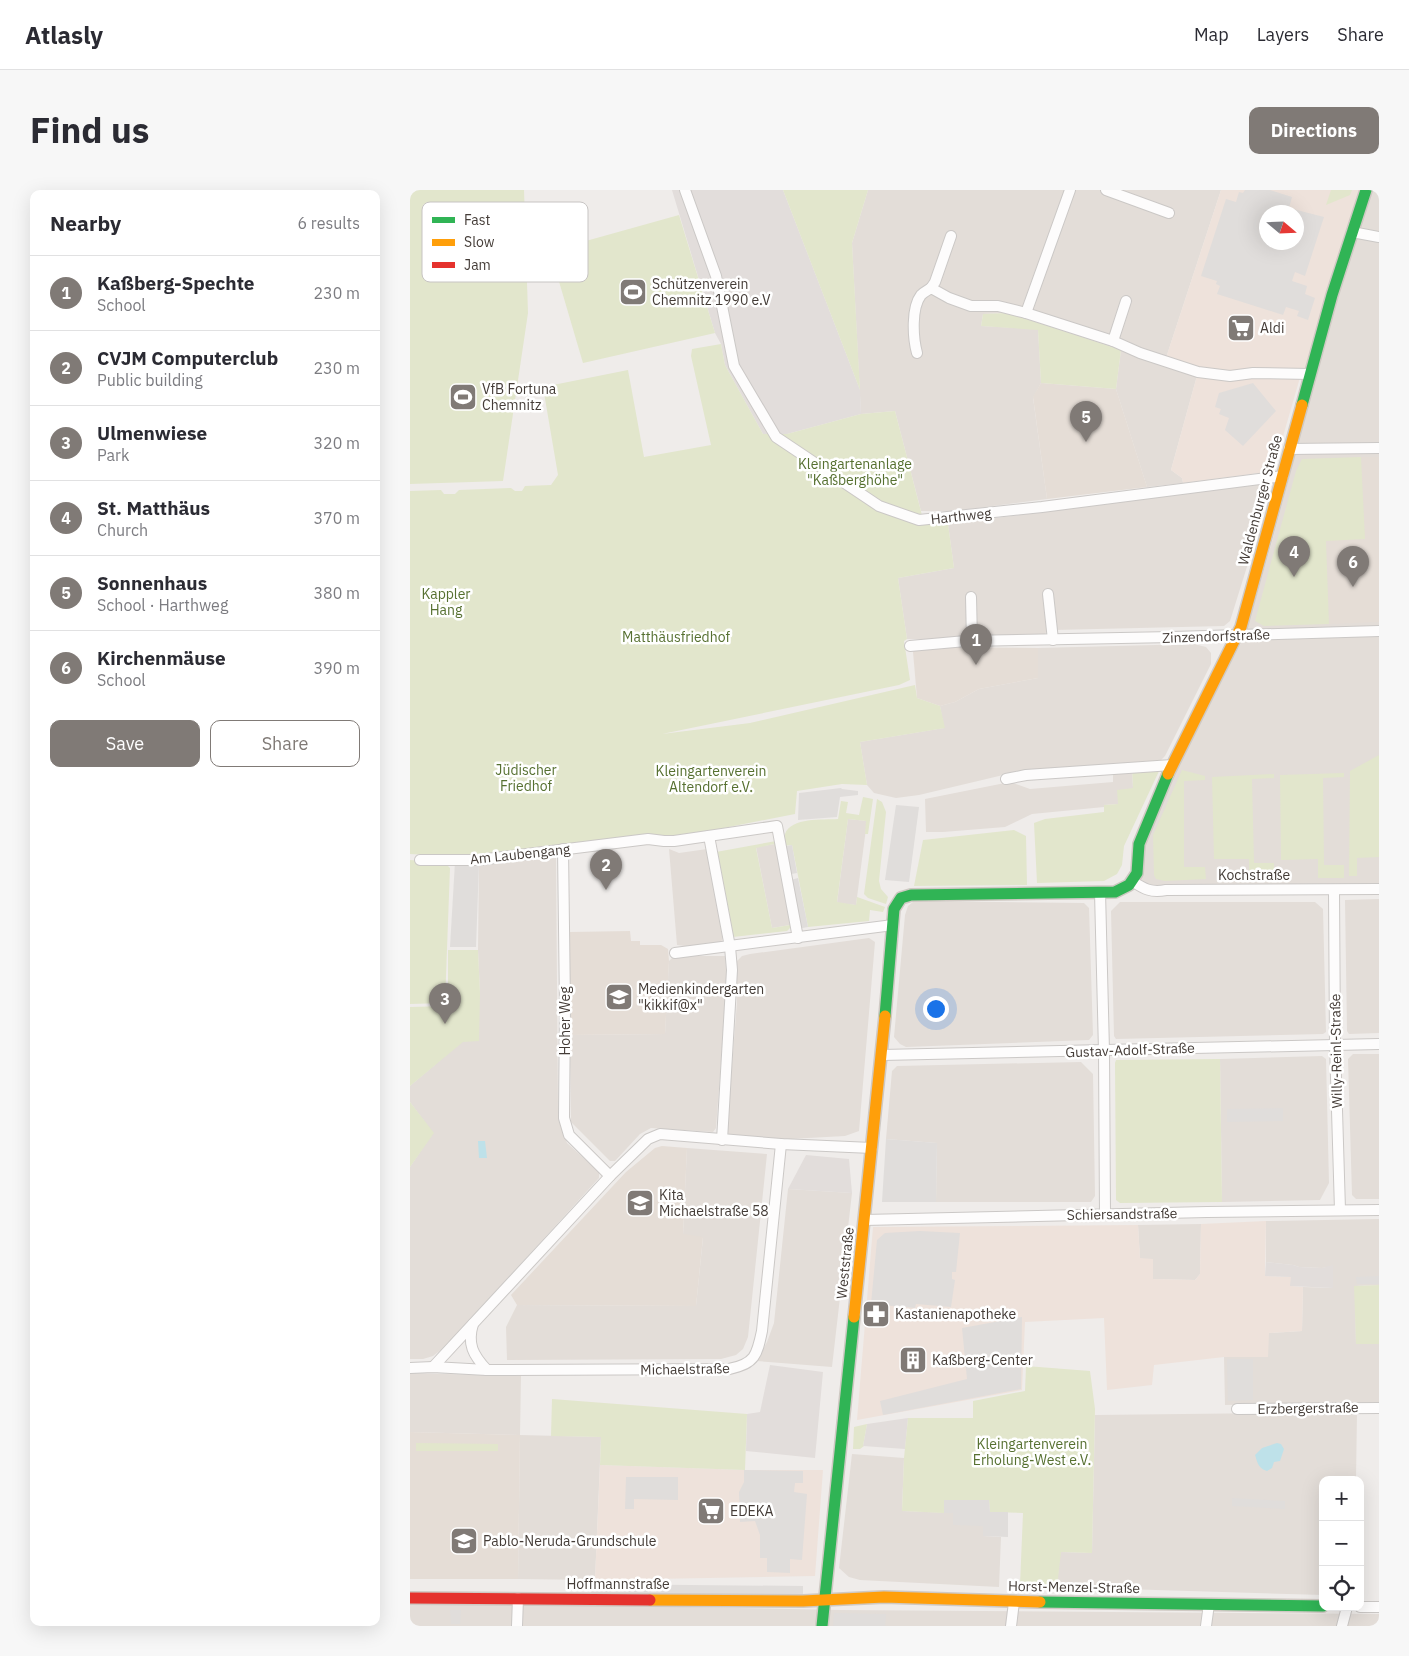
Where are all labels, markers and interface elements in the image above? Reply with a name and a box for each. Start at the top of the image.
text: Atlasly [25,19,103,51]
text: Map [1194,23,1229,46]
text: Layers [1257,23,1309,46]
text: Share [1337,23,1384,46]
text: Find us [30,107,149,153]
button: Directions [1249,107,1379,154]
legend [422,202,588,282]
north arrow [1259,205,1304,250]
text: Nearby [50,209,121,237]
text: Fast [464,211,490,229]
text: 6 results [297,213,360,233]
text: Slow [464,233,495,251]
text: Jam [464,256,491,274]
text: Kaßberg-Spechte [97,271,255,295]
place label: Schützenverein Chemnitz 1990 e.V [652,275,771,309]
sports icon: Schützenverein Chemnitz 1990 e.V [618,277,648,307]
text: 1 [61,283,71,303]
text: 230 m [313,283,360,303]
text: School [97,295,146,315]
supermarket icon: Aldi [1226,313,1256,343]
place label: Aldi [1260,319,1284,337]
text: CVJM Computerclub [97,346,278,370]
text: 2 [61,358,71,378]
text: 230 m [313,358,360,378]
text: Public building [97,370,203,390]
place label: VfB Fortuna Chemnitz [482,380,557,414]
sports icon: VfB Fortuna Chemnitz [448,382,478,412]
pin: 5 [1070,401,1102,442]
text: Ulmenwiese [97,421,207,445]
text: 3 [61,433,71,453]
text: 320 m [313,433,360,453]
street label: Waldenburger Straße [1234,433,1286,567]
text: Park [97,445,129,465]
park label: Kleingartenanlage "Kaßberghöhe" [798,455,912,489]
text: St. Matthäus [97,496,210,520]
street label: Harthweg [930,504,993,528]
text: 4 [61,508,71,528]
text: 370 m [313,508,360,528]
text: Church [97,520,148,540]
pin: 4 [1278,536,1310,577]
pin: 6 [1337,546,1369,587]
text: Sonnenhaus [97,571,207,595]
text: 5 [61,583,71,603]
text: 380 m [313,583,360,603]
park label: Kappler Hang [421,585,471,619]
text: School · Harthweg [97,595,228,615]
pin: 1 [960,624,992,665]
street label: Zinzendorfstraße [1162,625,1271,647]
park label: Matthäusfriedhof [622,628,730,646]
text: Kirchenmäuse [97,646,226,670]
text: 6 [61,658,71,678]
text: 390 m [313,658,360,678]
text: School [97,670,146,690]
button: Save [50,720,200,767]
button: Share [210,720,360,767]
park label: Jüdischer Friedhof [495,761,557,795]
park label: Kleingartenverein Altendorf e.V. [656,762,766,796]
street label: Am Laubengang [469,840,572,868]
pin: 2 [590,849,622,890]
street label: Kochstraße [1218,866,1290,884]
place label: Medienkindergarten "kikkif@x" [638,980,764,1014]
school or university icon: Medienkindergarten "kikkif@x" [604,982,634,1012]
pin: 3 [429,983,461,1024]
street label: Hoher Weg [556,986,574,1056]
street label: Willy-Reinl-Straße [1326,993,1346,1109]
your location [923,996,949,1022]
street label: Gustav-Adolf-Straße [1065,1039,1195,1061]
place label: Kita Michaelstraße 58 [659,1186,769,1220]
school or university icon: Kita Michaelstraße 58 [625,1188,655,1218]
street label: Schiersandstraße [1067,1204,1178,1224]
street label: Weststraße [832,1226,858,1300]
pharmacy icon: Kastanienapotheke [861,1299,891,1329]
place label: Kastanienapotheke [895,1305,1016,1323]
building icon: Kaßberg-Center [898,1345,928,1375]
place label: Kaßberg-Center [932,1351,1033,1369]
street label: Michaelstraße [640,1359,730,1379]
street label: Erzbergerstraße [1257,1398,1359,1418]
park label: Kleingartenverein Erholung-West e.V. [973,1435,1091,1469]
map controls [1319,1476,1364,1611]
button: + [1319,1476,1364,1521]
supermarket icon: EDEKA [696,1496,726,1526]
place label: EDEKA [730,1502,774,1520]
button: − [1319,1521,1364,1566]
school or university icon: Pablo-Neruda-Grundschule [449,1526,479,1556]
place label: Pablo-Neruda-Grundschule [483,1532,657,1550]
button: locate [1319,1566,1364,1611]
street label: Hoffmannstraße [566,1575,670,1593]
street label: Horst-Menzel-Straße [1008,1577,1141,1597]

